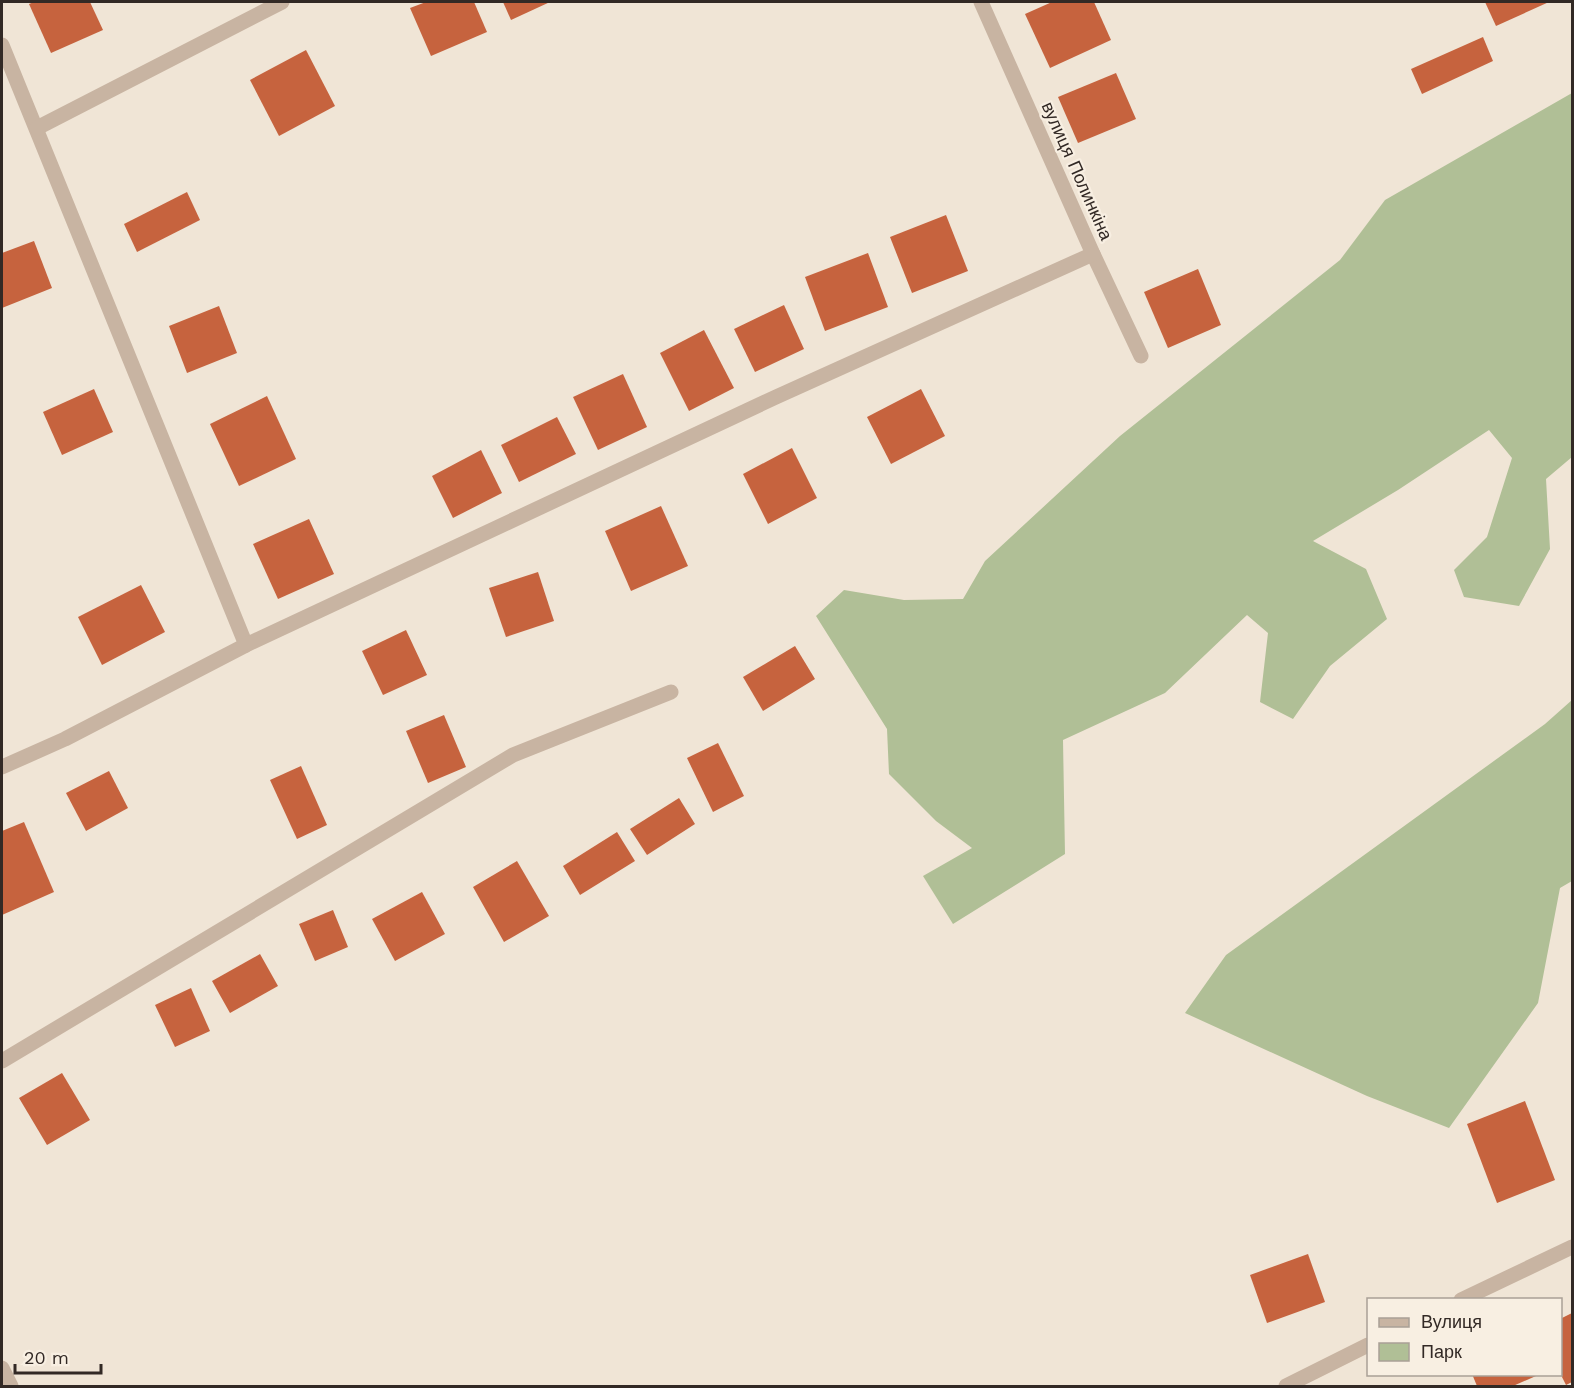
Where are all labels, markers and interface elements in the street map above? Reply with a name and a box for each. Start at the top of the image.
street label: вулиця Полинкіна [1037,98,1118,244]
legend [1367,1298,1562,1376]
text: Вулиця [1421,1311,1482,1332]
scale bar [15,1337,100,1375]
text: Парк [1421,1341,1462,1362]
text: 20 m [24,1347,69,1368]

